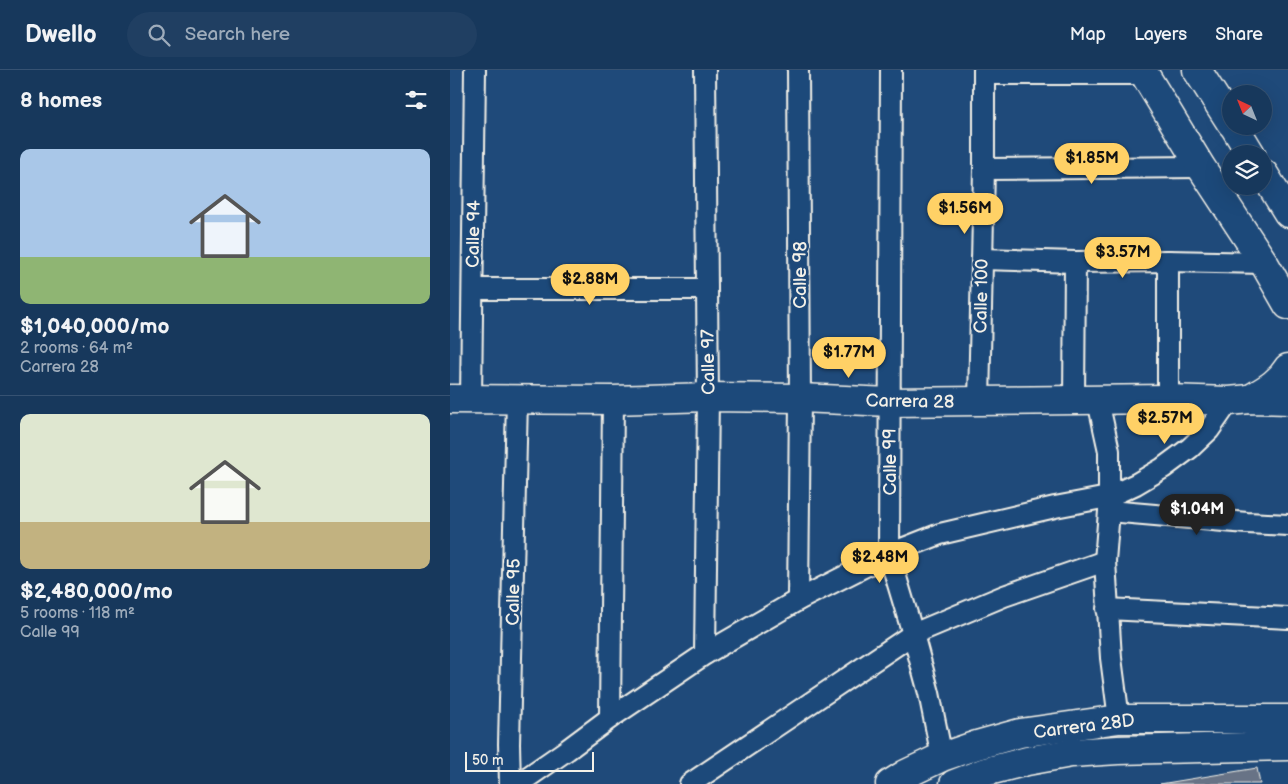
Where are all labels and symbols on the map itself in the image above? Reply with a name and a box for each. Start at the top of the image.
north arrow [1222,85,1272,135]
pin: $1.85M [1051,142,1133,185]
pin: $1.56M [924,192,1006,235]
street label: Calle 94 [462,200,485,268]
pin: $3.57M [1082,236,1164,279]
street label: Calle 98 [790,241,811,309]
street label: Calle 100 [970,259,993,333]
pin: $2.88M [549,264,631,306]
street label: Calle 97 [697,329,720,395]
pin: $1.77M [808,336,890,379]
street label: Carrera 28 [866,390,954,413]
pin: $2.57M [1124,402,1206,445]
street label: Calle 99 [880,428,901,496]
pin: $1.04M [1156,494,1238,536]
pin: $2.48M [839,542,921,584]
street label: Calle 95 [502,558,525,626]
street label: Carrera 28D [1032,710,1136,743]
scale bar [465,749,594,772]

